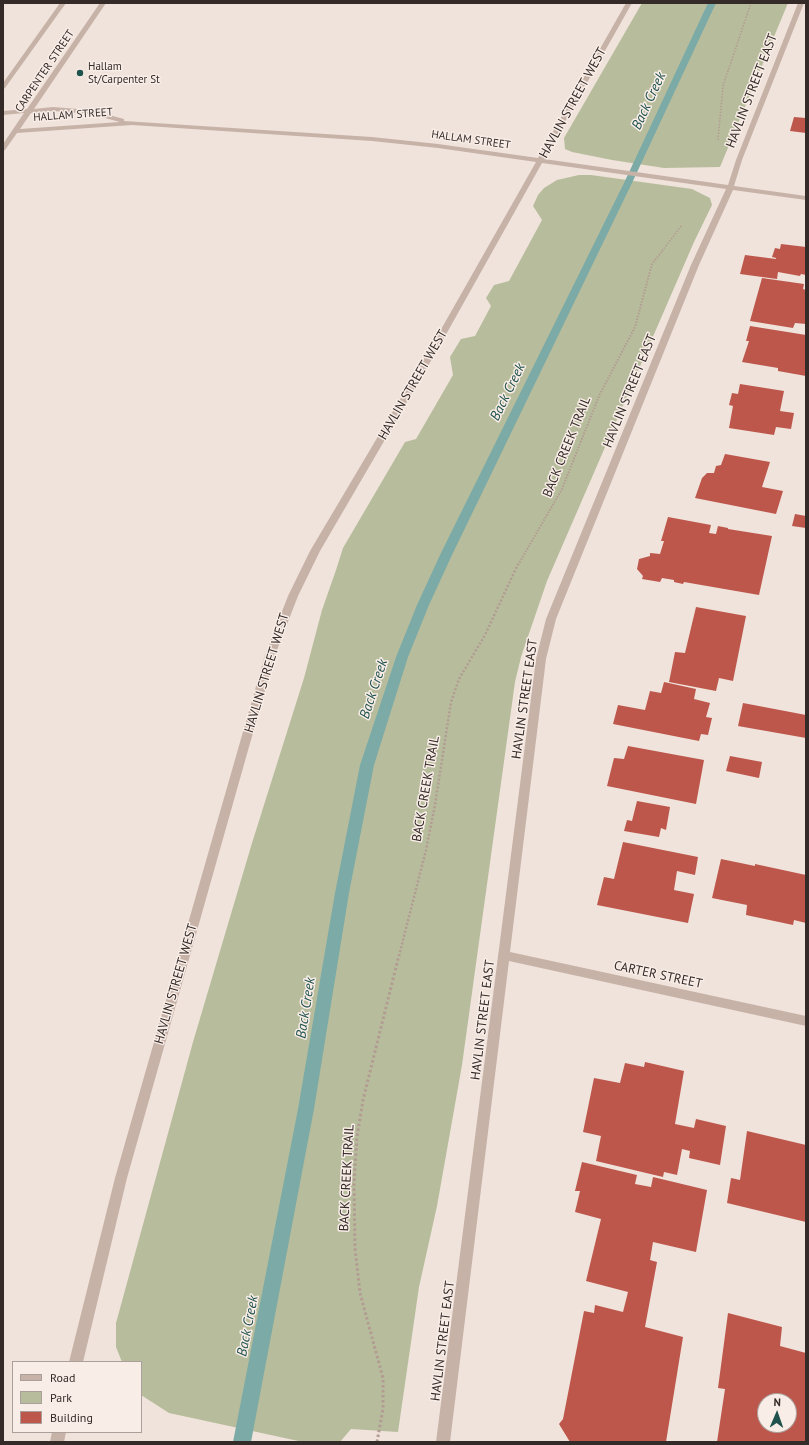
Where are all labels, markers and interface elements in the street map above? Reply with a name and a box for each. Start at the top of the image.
street label: CARPENTER STREET [13,27,77,115]
street label: HAVLIN STREET EAST [723,32,781,150]
street label: HAVLIN STREET WEST [536,45,610,161]
place label: Hallam St/Carpenter St [88,60,160,86]
marker: Hallam St/Carpenter St [75,68,85,78]
water label: Back Creek [628,70,670,132]
street label: HALLAM STREET [33,106,113,124]
street label: HALLAM STREET [431,128,511,152]
street label: HAVLIN STREET WEST [375,327,451,443]
street label: HAVLIN STREET EAST [600,332,660,450]
water label: Back Creek [487,361,529,423]
street label: BACK CREEK TRAIL [540,395,594,499]
street label: HAVLIN STREET WEST [241,611,293,735]
street label: HAVLIN STREET EAST [509,638,541,760]
water label: Back Creek [357,657,391,721]
street label: BACK CREEK TRAIL [409,735,443,843]
street label: HAVLIN STREET WEST [151,922,201,1046]
street label: CARTER STREET [612,958,704,992]
street label: HAVLIN STREET EAST [468,959,498,1081]
water label: Back Creek [293,976,319,1040]
street label: BACK CREEK TRAIL [336,1124,358,1232]
street label: HAVLIN STREET EAST [428,1280,458,1402]
water label: Back Creek [234,1294,262,1358]
legend [12,1361,142,1433]
text: Road [50,1370,75,1385]
text: Park [50,1390,72,1405]
north arrow [757,1393,797,1433]
text: N [774,1395,781,1409]
text: Building [50,1410,93,1425]

